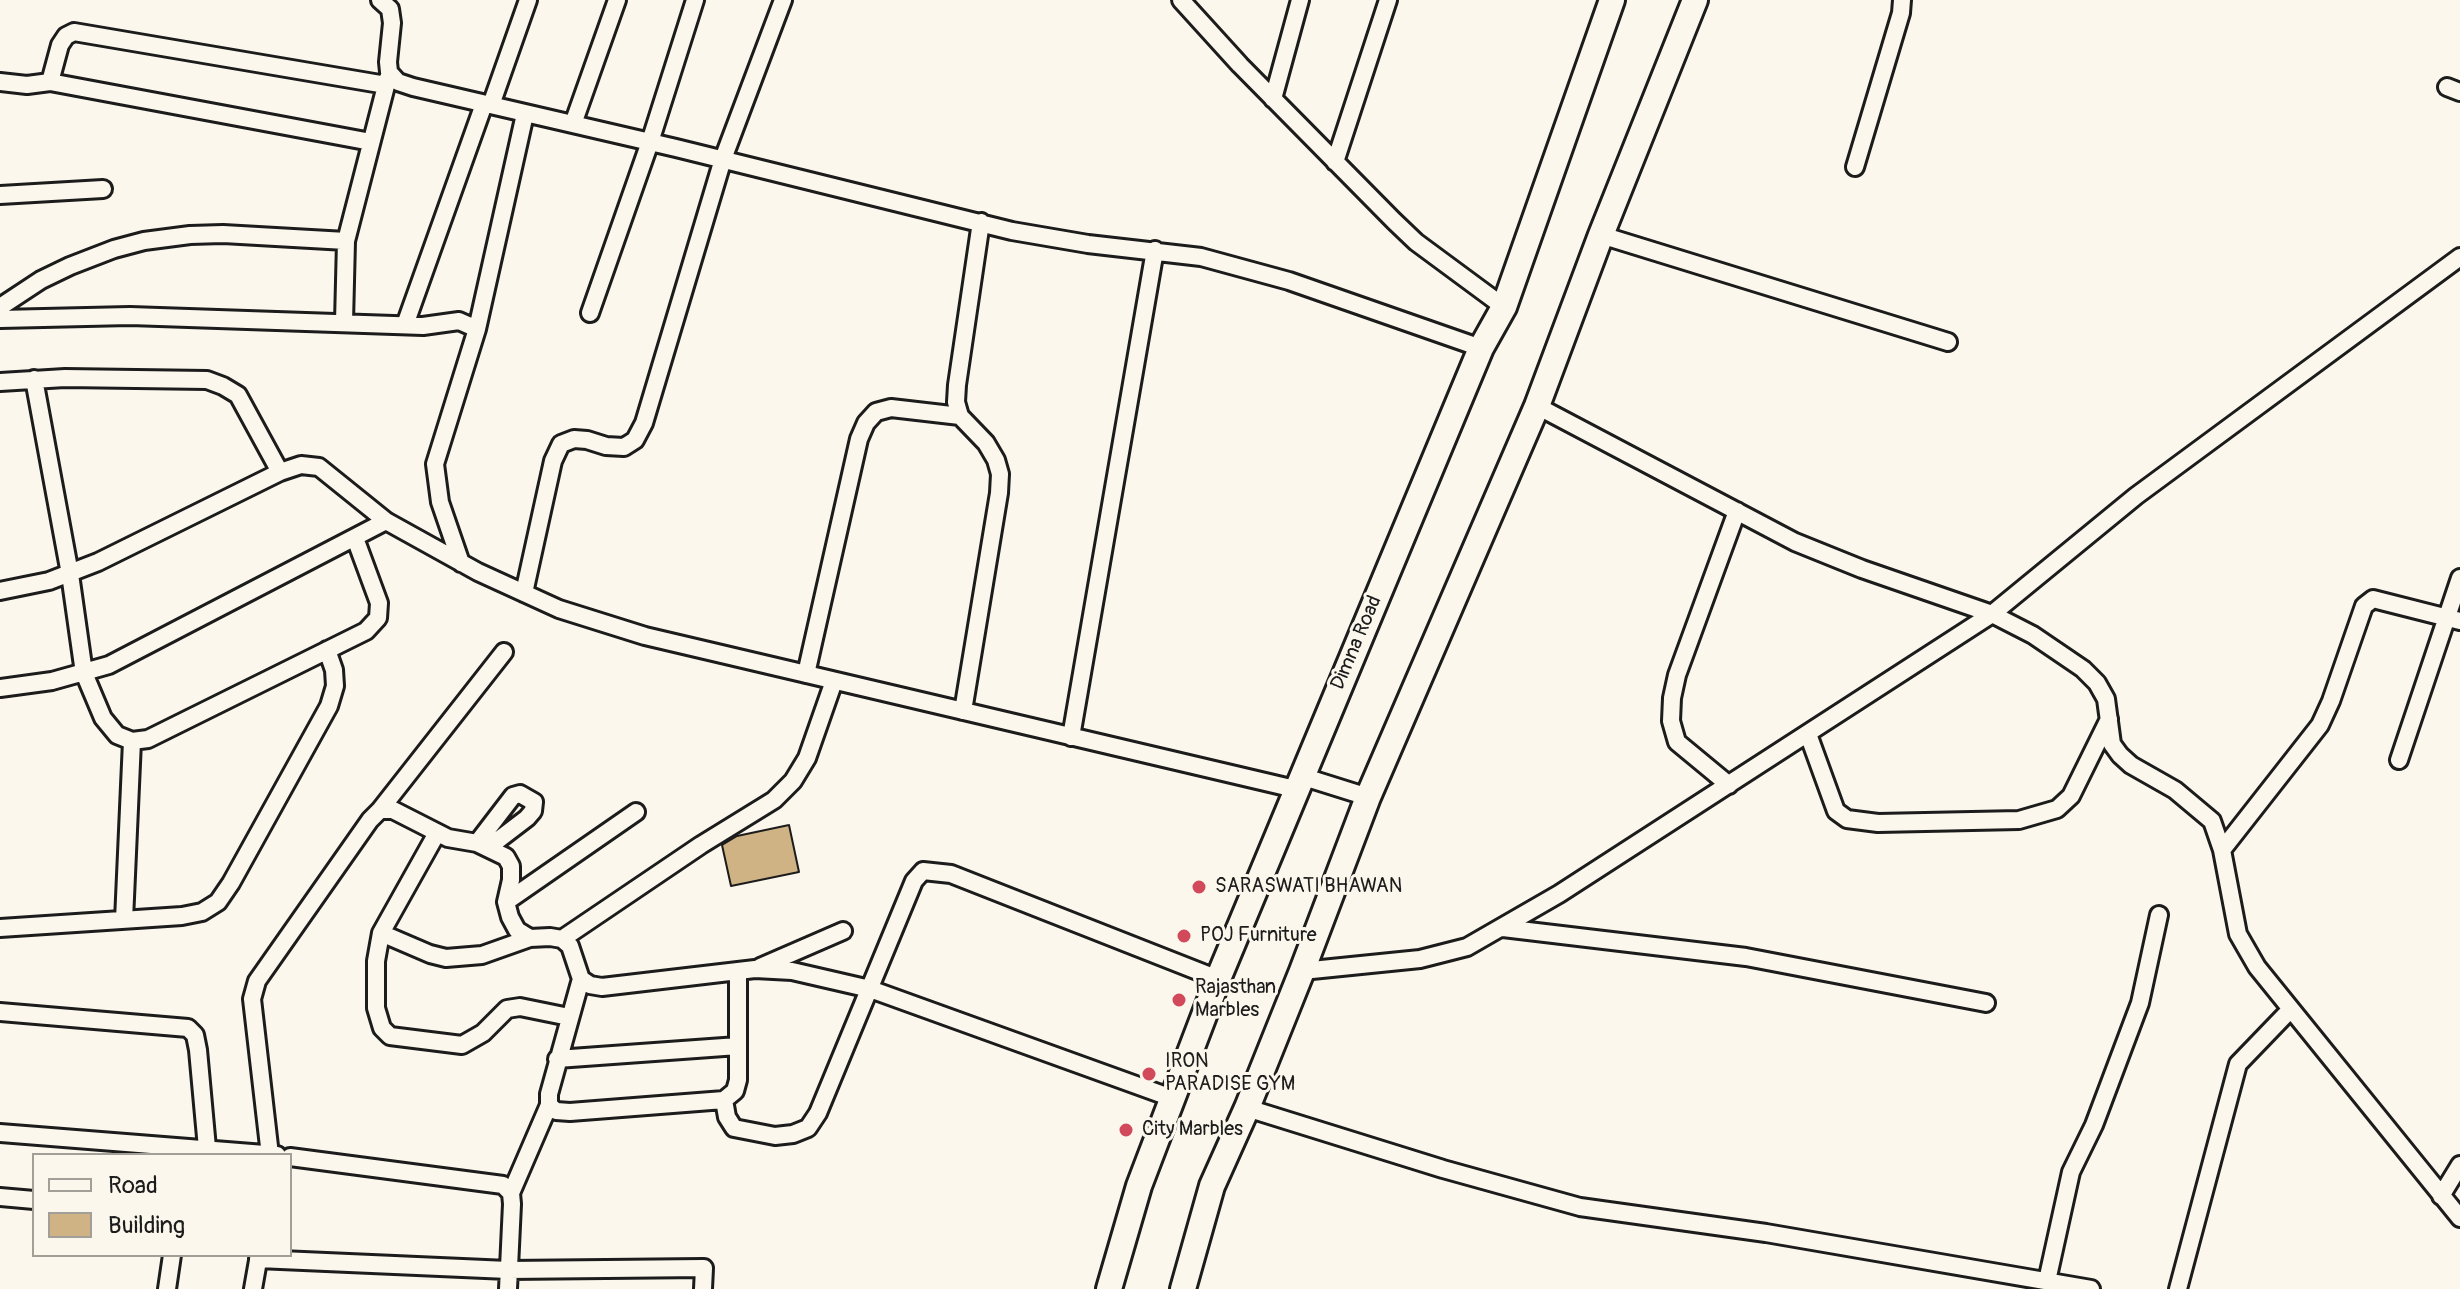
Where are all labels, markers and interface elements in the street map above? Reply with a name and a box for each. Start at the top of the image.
street label: Dimna Road [1326,592,1388,694]
place label: SARASWATI BHAWAN [1215,875,1402,899]
marker: SARASWATI BHAWAN [1190,878,1208,896]
place label: POJ Furniture [1200,924,1316,948]
marker: POJ Furniture [1175,927,1193,945]
place label: Rajasthan Marbles [1195,976,1276,1023]
marker: Rajasthan Marbles [1170,991,1188,1009]
place label: IRON PARADISE GYM [1165,1050,1295,1097]
marker: IRON PARADISE GYM [1140,1065,1158,1083]
place label: City Marbles [1142,1118,1243,1142]
marker: City Marbles [1117,1121,1135,1139]
legend [32,1153,292,1257]
text: Road [108,1171,158,1200]
text: Building [108,1211,185,1240]

